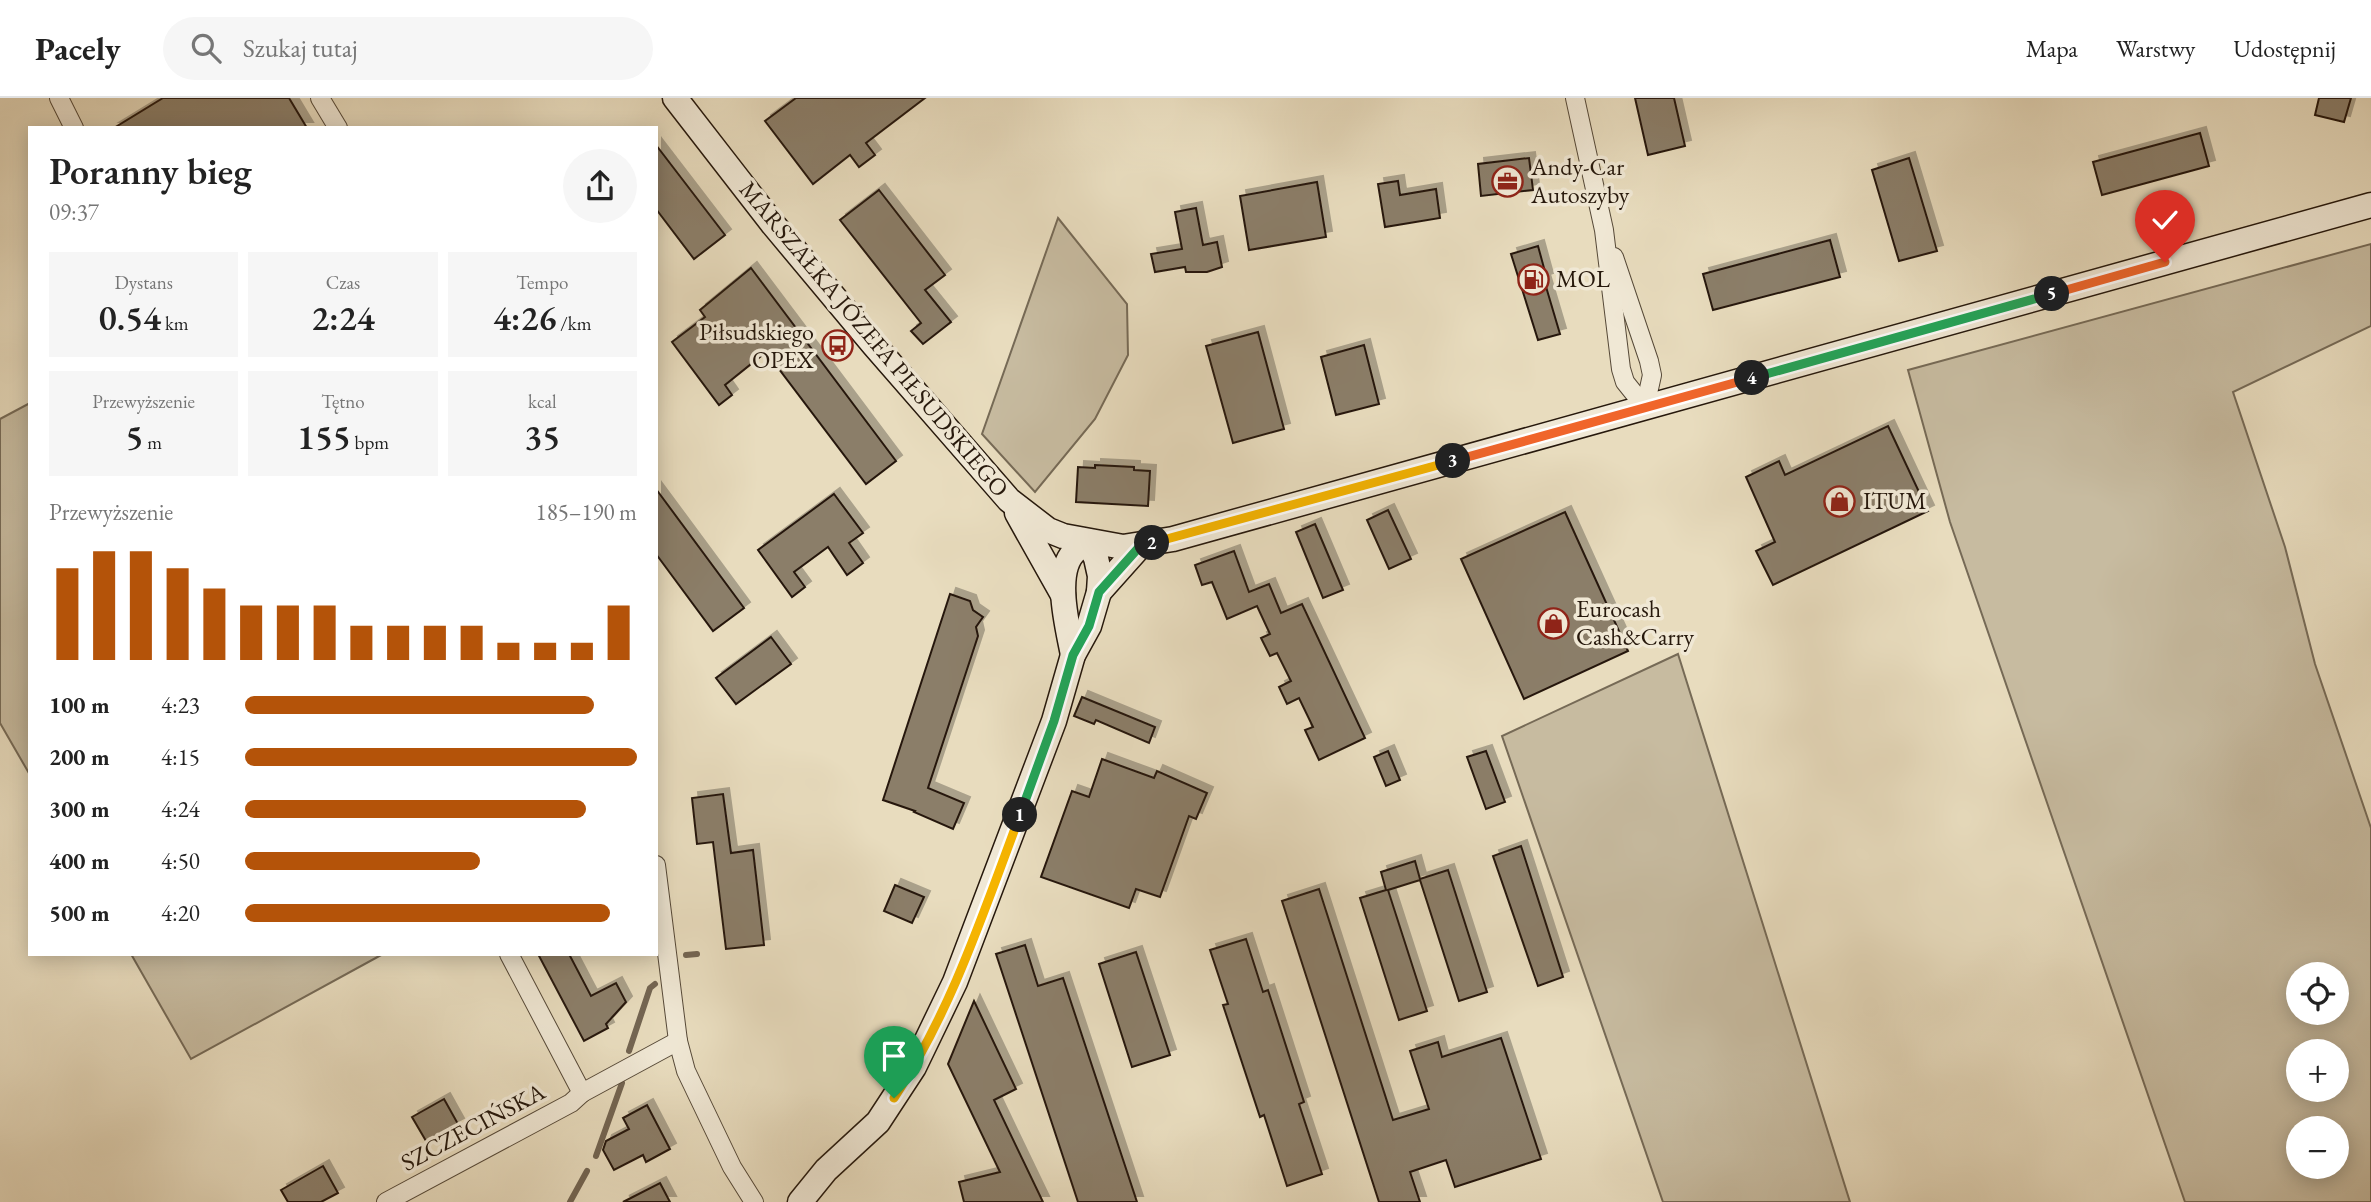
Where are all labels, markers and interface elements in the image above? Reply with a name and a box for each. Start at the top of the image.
search box [163,17,653,80]
text: Pacely [35,27,121,70]
icon: search [187,29,225,67]
text: Szukaj tutaj [243,31,358,65]
text: Mapa [2026,33,2078,64]
text: Warstwy [2116,33,2195,64]
text: Udostępnij [2233,33,2336,64]
text: Poranny bieg [49,146,252,195]
button: share [563,149,637,223]
place label: Andy-Car Autoszyby [1530,151,1630,210]
office icon: Andy-Car Autoszyby [1491,164,1525,198]
street label: MARSZAŁKA JÓZEFA PIŁSUDSKIEGO [733,174,1016,503]
pin [2135,190,2195,262]
text: 09:37 [49,197,99,227]
icon: check [2146,201,2184,239]
fuel station icon: MOL [1516,262,1550,296]
place label: MOL [1556,263,1610,294]
text: Dystans [114,270,173,295]
text: Czas [326,270,360,295]
text: Tempo [516,270,568,295]
pin: 5 [2035,276,2070,312]
text: 5 [2046,281,2057,306]
text: 0.54 [99,295,161,340]
text: 2:24 [311,295,375,340]
text: 4:26 [493,295,556,340]
text: km [161,311,189,336]
text: /km [556,311,592,336]
place label: Piłsudskiego OPEX [699,316,814,375]
bus stop icon: Piłsudskiego OPEX [820,329,854,363]
pin: 4 [1734,360,1770,396]
text: 4 [1746,365,1757,390]
text: Przewyższenie [92,389,195,414]
text: Tętno [321,389,365,414]
text: kcal [528,389,557,414]
text: 5 [125,414,143,459]
text: 155 [297,414,351,459]
text: 35 [524,414,560,459]
text: m [143,430,162,455]
text: bpm [351,430,389,455]
pin: 3 [1436,444,1470,478]
text: 3 [1447,448,1458,473]
shop icon: ITUM [1823,484,1857,518]
place label: ITUM [1863,485,1927,516]
text: Przewyższenie [49,497,173,527]
text: 185–190 m [536,497,637,527]
pin: 2 [1134,526,1170,560]
text: 2 [1146,530,1157,555]
place label: Eurocash Cash&Carry [1576,593,1695,652]
shop icon: Eurocash Cash&Carry [1536,606,1570,640]
text: 100 m [49,690,110,720]
text: 4:23 [161,690,200,720]
text: 200 m [49,742,110,772]
text: 4:15 [161,742,200,772]
text: 300 m [49,794,110,824]
text: 4:24 [161,794,200,824]
pin: 1 [1002,798,1038,832]
text: 1 [1014,802,1025,827]
text: 400 m [49,846,110,876]
text: 4:50 [161,846,200,876]
text: 500 m [49,898,110,928]
text: 4:20 [161,898,200,928]
map controls [2286,962,2349,1179]
button: locate [2286,962,2349,1025]
pin [864,1026,924,1098]
icon: arrive [875,1037,913,1075]
button: + [2286,1039,2349,1102]
street label: SZCZECIŃSKA [395,1075,551,1178]
button: − [2286,1116,2349,1179]

